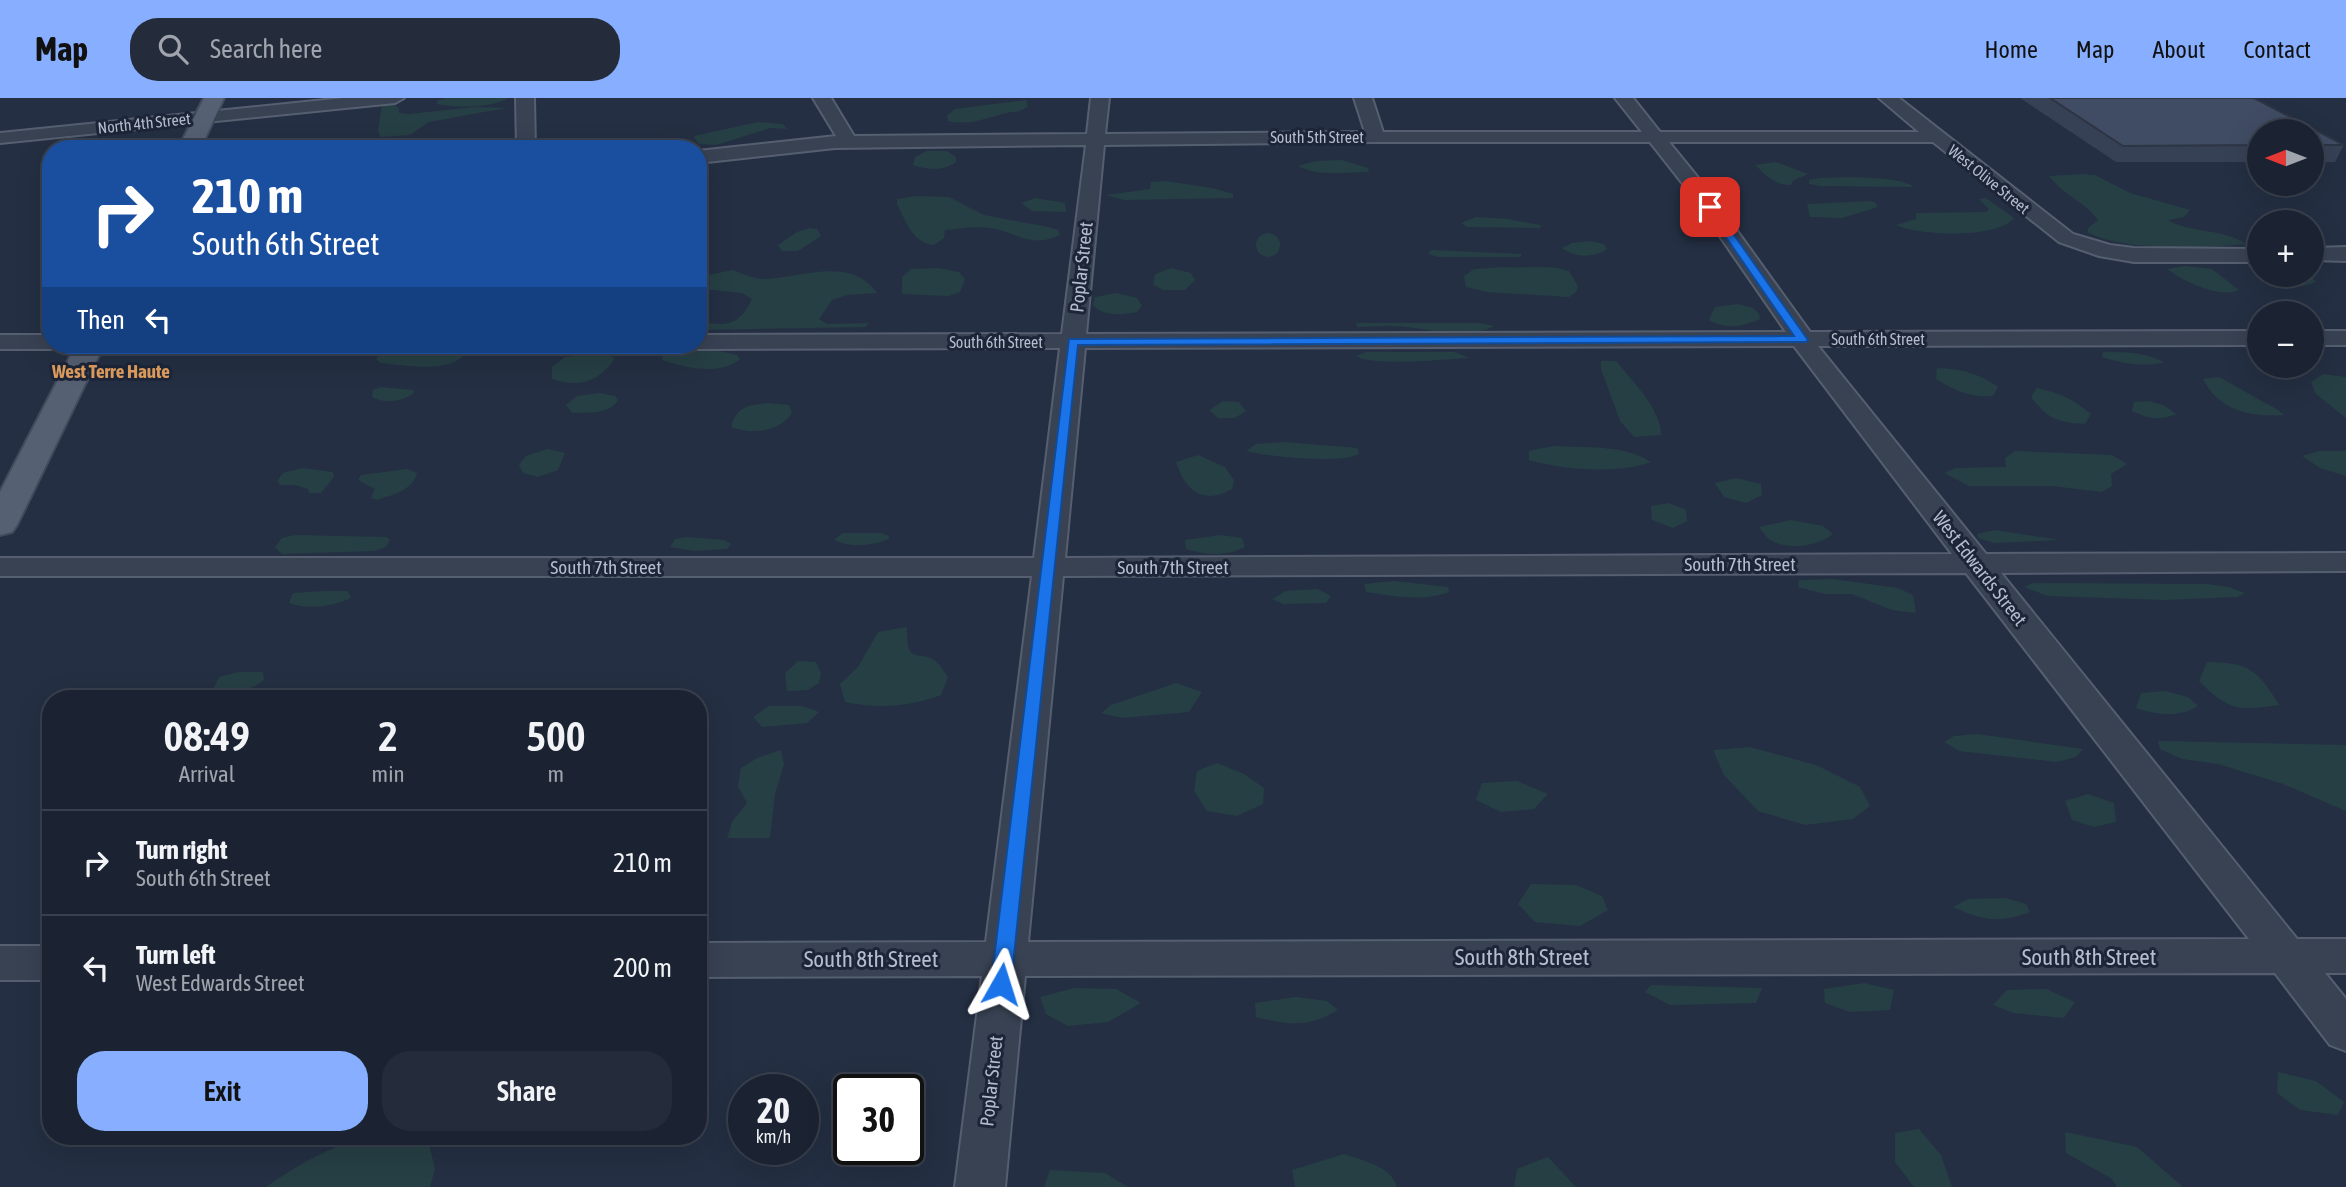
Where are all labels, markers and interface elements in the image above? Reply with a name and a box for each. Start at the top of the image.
search box [130,18,620,81]
text: Map [35,30,88,68]
icon: search [154,30,192,68]
text: Search here [210,34,322,64]
text: Home [1984,36,2038,63]
text: Map [2076,36,2114,63]
text: About [2152,36,2205,63]
text: Contact [2243,36,2311,63]
street label: North 4th Street [97,109,192,137]
north arrow [2247,119,2324,196]
map controls [2247,119,2324,378]
street label: South 5th Street [1270,128,1364,146]
street label: West Olive Street [1945,141,2033,217]
text: 210 m [192,167,303,223]
icon: right [77,168,168,259]
pin [1680,177,1740,237]
icon: arrive [1691,188,1729,226]
button: + [2247,210,2324,287]
street label: Poplar Street [1065,221,1097,313]
text: South 6th Street [192,225,379,262]
icon: left [139,301,177,339]
button: − [2247,301,2324,378]
text: Then [77,305,125,335]
street label: South 6th Street [1831,330,1925,348]
street label: South 6th Street [949,333,1043,351]
district label: West Terre Haute [51,360,170,382]
street label: West Edwards Street [1928,506,2032,630]
street label: South 7th Street [1684,553,1796,575]
street label: South 7th Street [550,556,662,578]
street label: South 7th Street [1117,556,1229,578]
text: 08:49 [164,712,250,760]
text: 2 [378,712,398,760]
text: 500 [526,712,585,760]
text: Arrival [179,761,235,787]
text: min [372,761,405,787]
text: m [548,761,564,787]
text: Turn right [136,835,227,865]
icon: right [77,844,115,882]
text: 210 m [613,848,672,878]
text: South 6th Street [136,865,271,891]
text: Turn left [136,940,216,970]
street label: South 8th Street [1455,944,1589,970]
street label: South 8th Street [2022,944,2156,970]
street label: South 8th Street [804,946,938,972]
position arrow [964,947,1038,1021]
icon: left [77,949,115,987]
text: 200 m [613,953,672,983]
text: West Edwards Street [136,970,305,996]
street label: Poplar Street [975,1035,1007,1127]
button: Exit [77,1051,368,1131]
button: Share [382,1051,672,1131]
speed limit sign: 30 [833,1074,924,1165]
text: 20 [757,1090,790,1130]
text: km/h [756,1126,791,1147]

